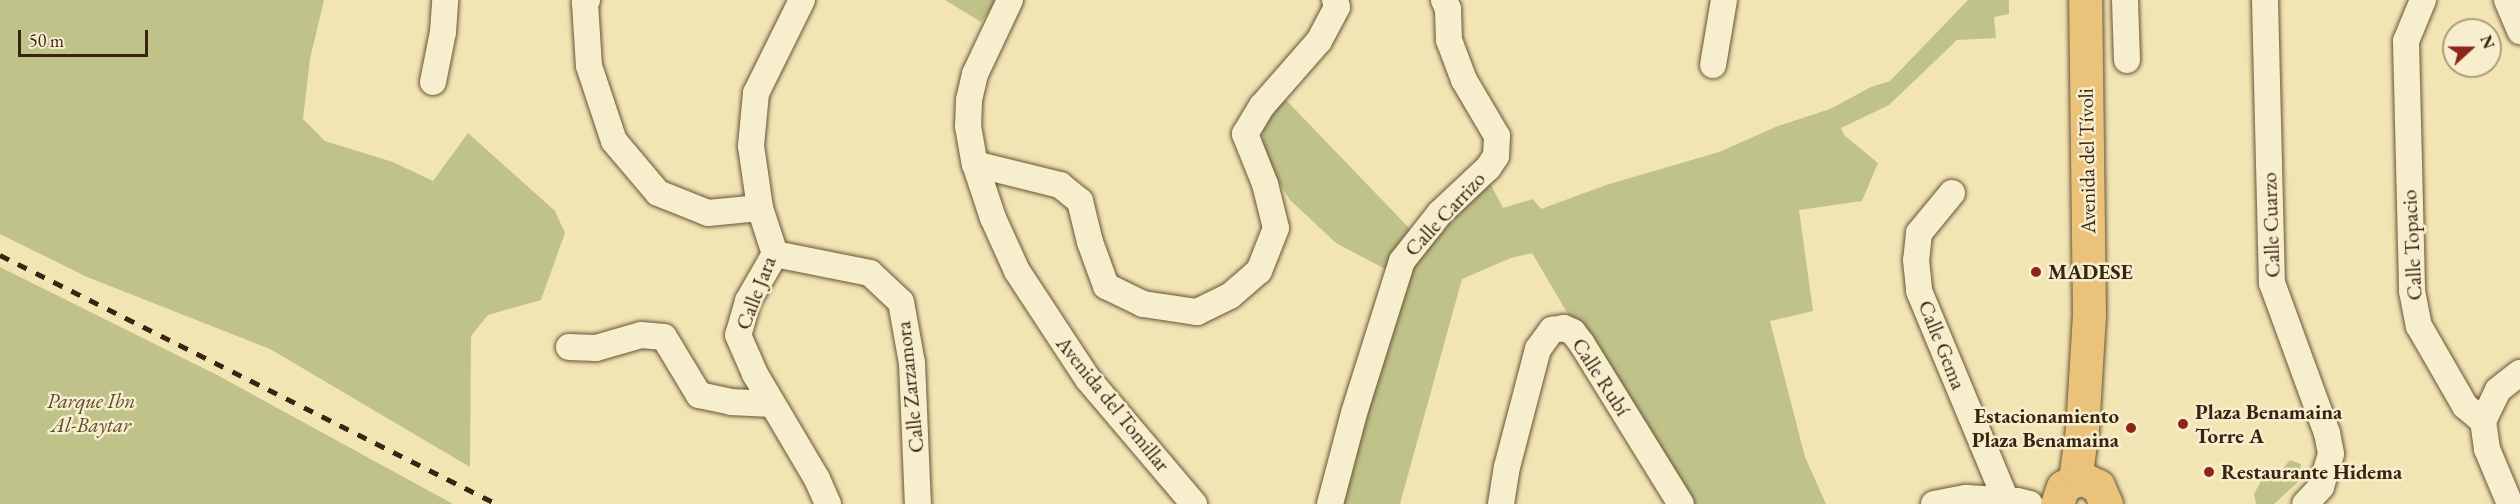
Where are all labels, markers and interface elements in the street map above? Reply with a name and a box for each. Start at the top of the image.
scale bar [21,18,152,56]
north arrow [2442,18,2502,78]
text: 50 m [29,29,64,52]
text: N [2475,32,2500,52]
street label: Avenida del Tívoli [2073,88,2101,234]
street label: Calle Carrizo [1399,166,1491,262]
street label: Calle Cuarzo [2257,172,2285,278]
street label: Calle Topacio [2397,189,2427,301]
street label: Calle Jara [730,253,782,333]
place label: MADESE [2048,259,2133,285]
marker: MADESE [2029,265,2043,279]
street label: Calle Gema [1913,297,1971,393]
street label: Calle Zarzamora [891,320,929,454]
street label: Avenida del Tomillar [1051,331,1175,477]
street label: Calle Rubí [1567,333,1635,421]
park label: Parque Ibn Al-Baytar [47,388,135,438]
place label: Plaza Benamaina Torre A [2195,399,2342,449]
place label: Estacionamiento Plaza Benamaina [1972,403,2119,453]
marker: Plaza Benamaina Torre A [2176,417,2190,431]
marker: Estacionamiento Plaza Benamaina [2124,421,2138,435]
place label: Restaurante Hidema [2221,459,2402,485]
marker: Restaurante Hidema [2202,465,2216,479]

